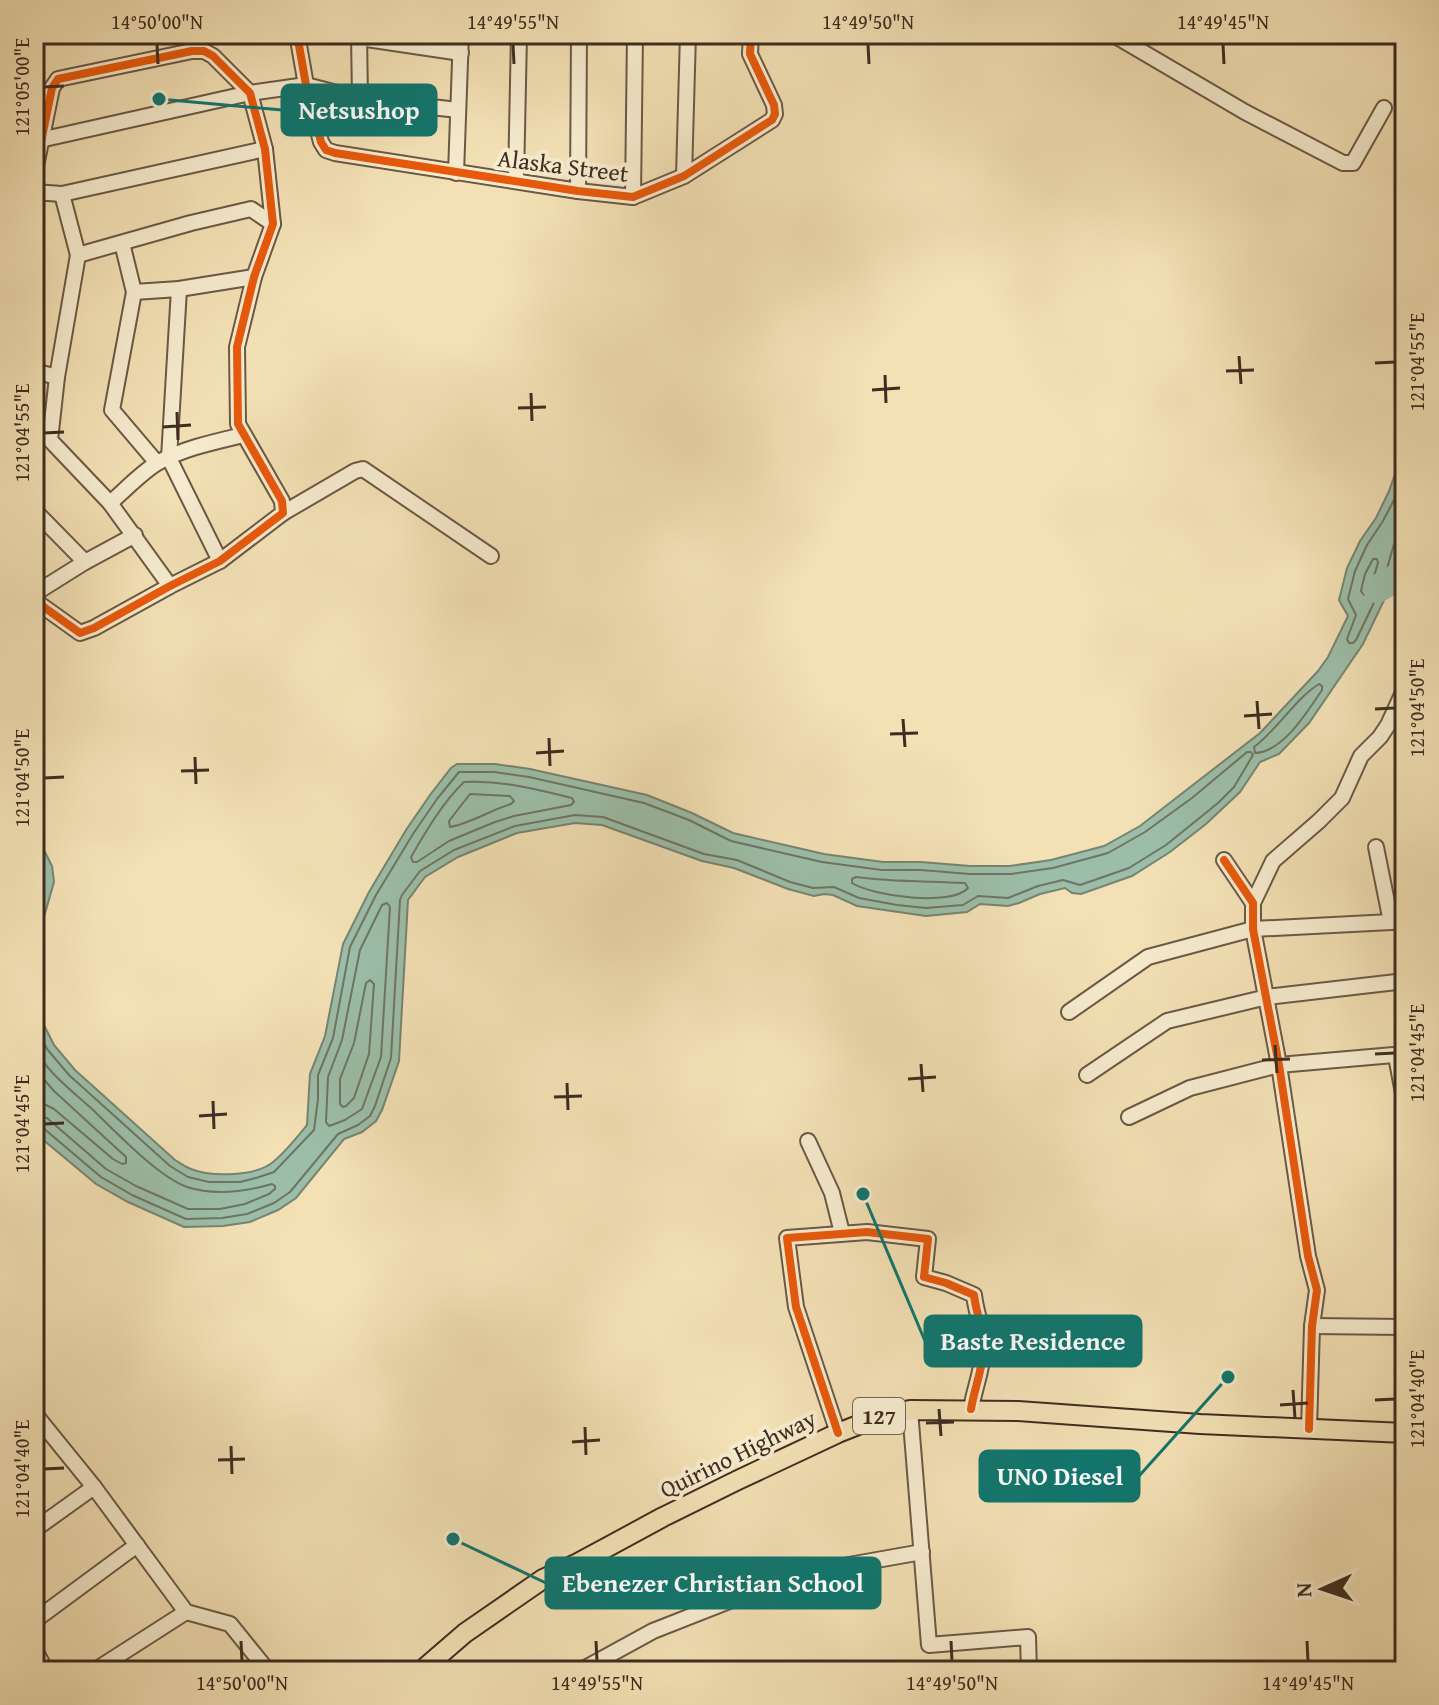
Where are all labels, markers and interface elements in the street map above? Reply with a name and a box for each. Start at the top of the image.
text: 14°50'00"N [111,7,203,36]
text: 14°49'55"N [467,7,559,36]
text: 14°49'50"N [822,7,914,36]
text: 14°49'45"N [1177,7,1269,36]
text: 121°05'00"E [7,38,36,136]
callout: Netsushop [282,85,436,135]
text: Netsushop [298,90,420,129]
street label: Alaska Street [496,140,631,191]
text: 121°04'55"E [1402,313,1431,411]
text: 121°04'55"E [7,384,36,482]
text: 121°04'50"E [1402,659,1431,757]
text: 121°04'50"E [7,729,36,827]
text: 121°04'45"E [1402,1004,1431,1102]
text: 121°04'45"E [7,1075,36,1173]
callout: Baste Residence [925,1316,1141,1366]
text: Baste Residence [941,1321,1126,1360]
text: 121°04'40"E [1402,1350,1431,1448]
road number: 127 [853,1398,905,1434]
street label: Quirino Highway [654,1401,822,1507]
text: 121°04'40"E [7,1420,36,1518]
callout: UNO Diesel [980,1451,1139,1501]
text: UNO Diesel [997,1456,1123,1495]
north arrow [1283,1549,1363,1629]
callout: Ebenezer Christian School [546,1558,880,1608]
text: Ebenezer Christian School [562,1563,864,1602]
text: N [1287,1582,1319,1598]
text: 14°50'00"N [196,1668,288,1697]
text: 14°49'55"N [551,1668,643,1697]
text: 14°49'50"N [906,1668,998,1697]
text: 14°49'45"N [1262,1668,1354,1697]

